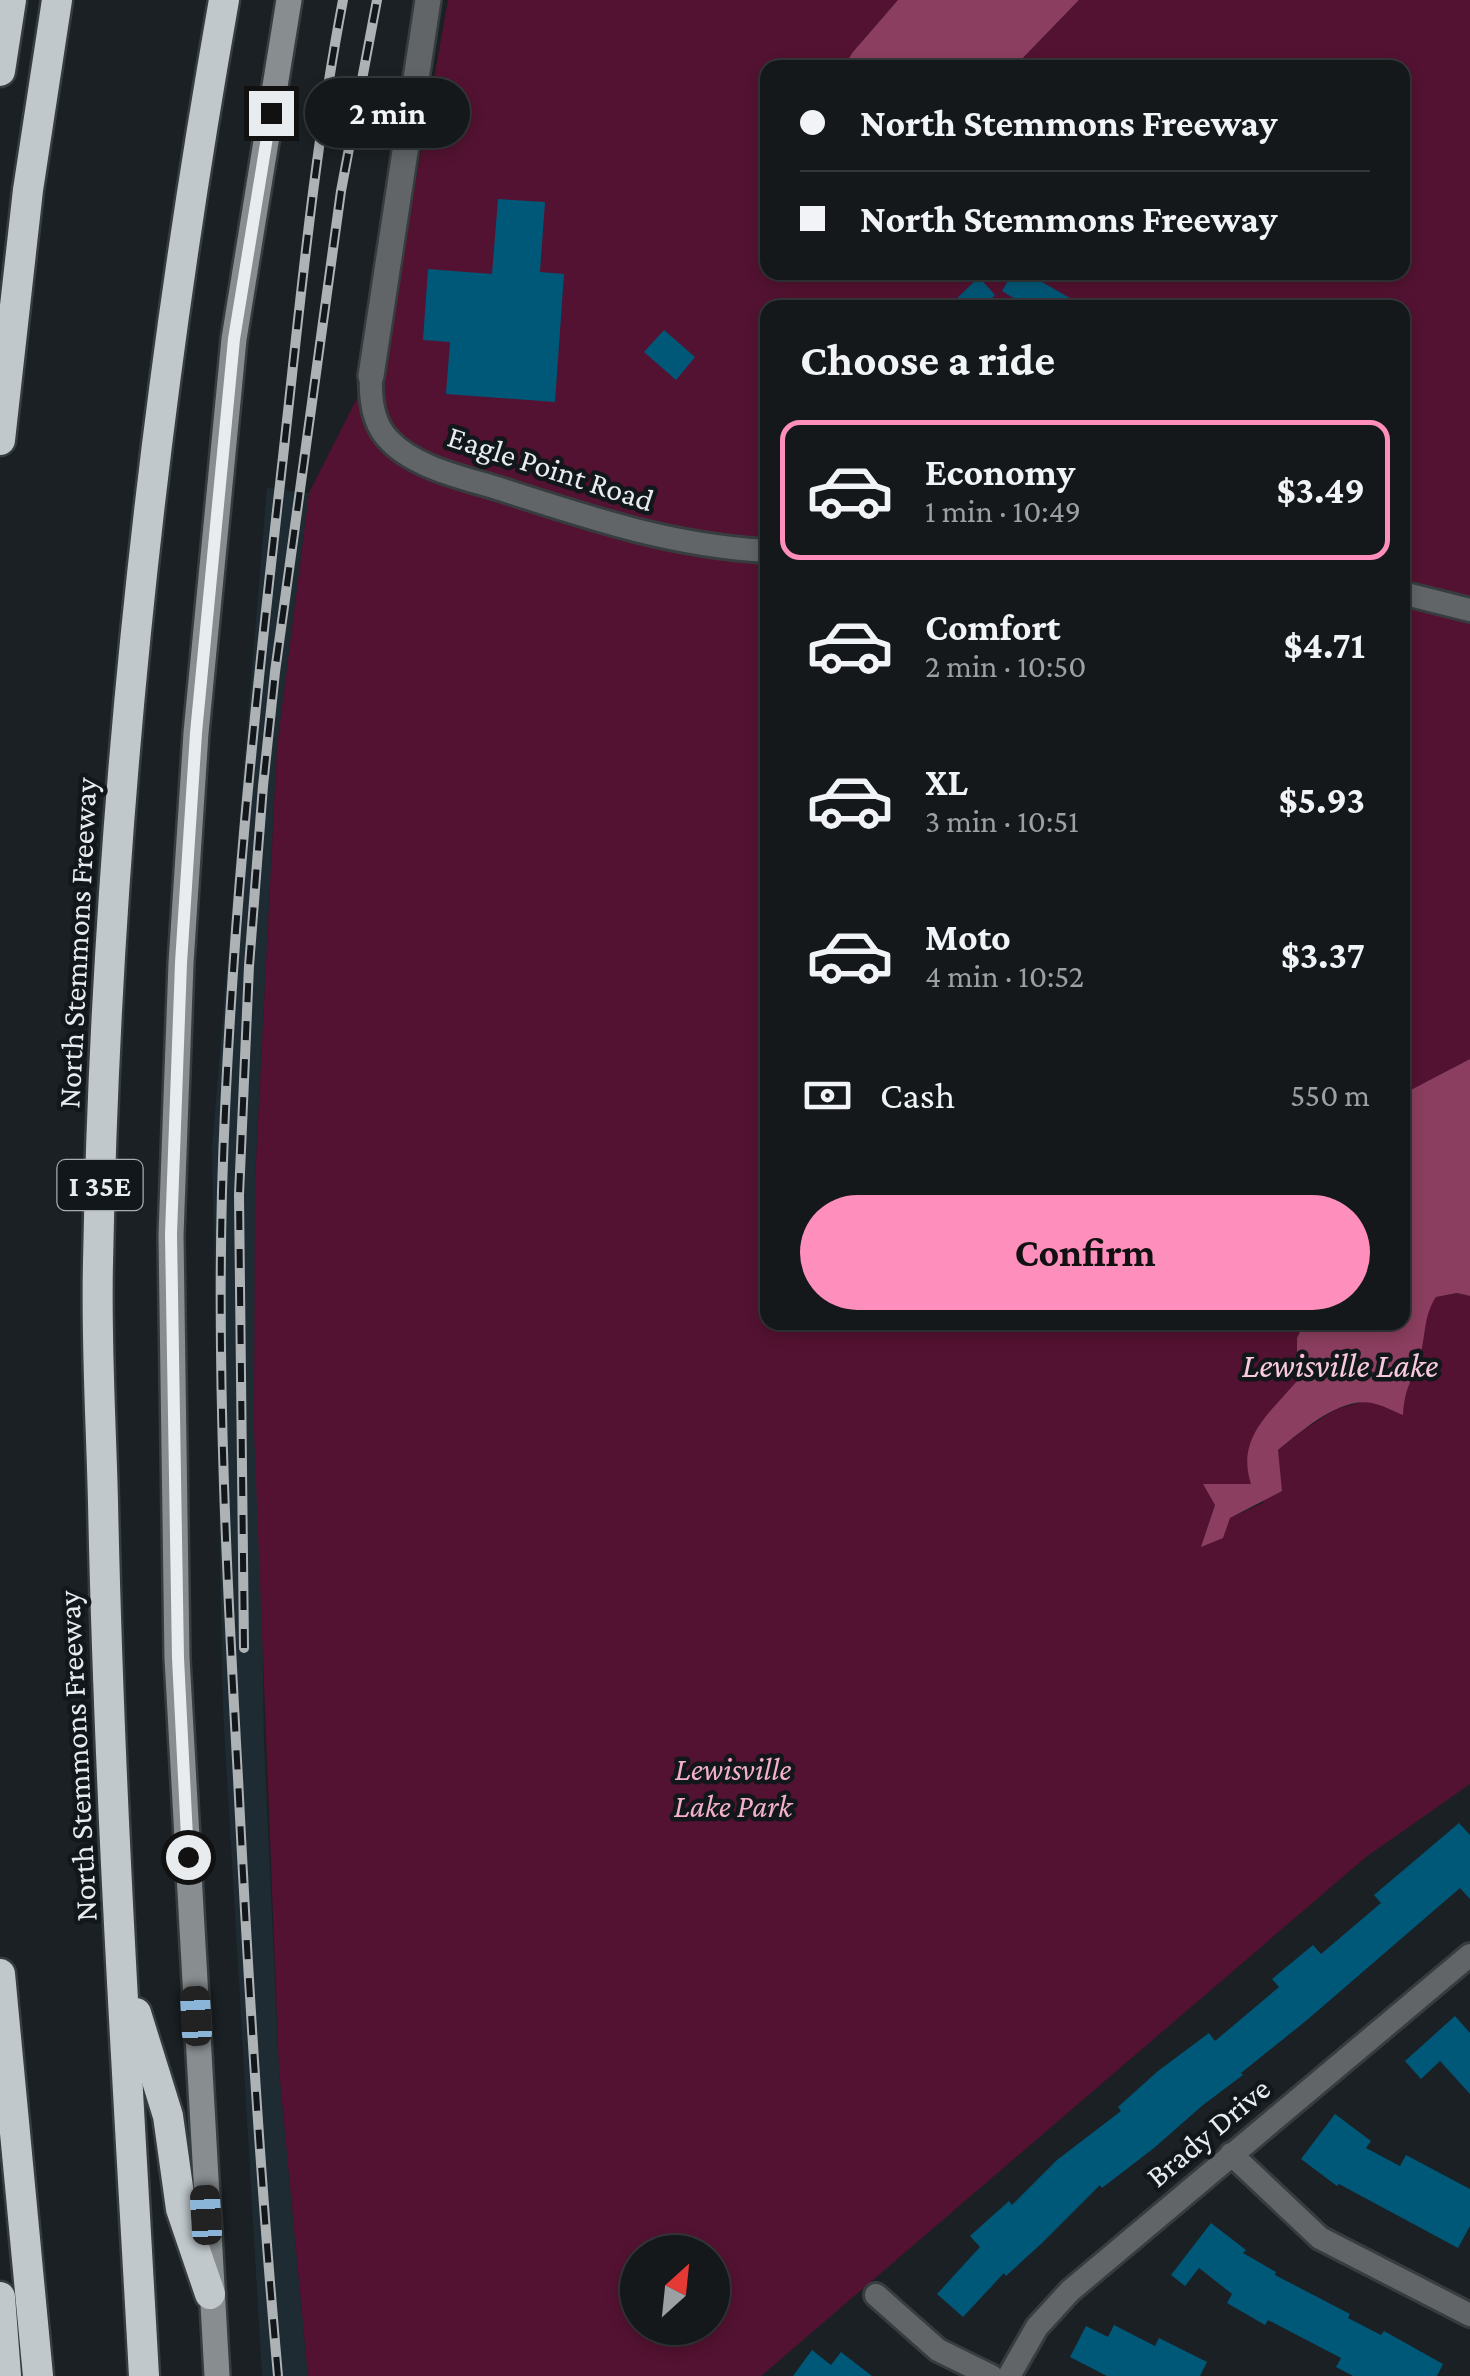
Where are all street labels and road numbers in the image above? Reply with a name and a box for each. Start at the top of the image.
street label: Eagle Point Road [443,418,659,518]
street label: North Stemmons Freeway [50,776,104,1109]
road number: I 35E [58,1160,142,1210]
street label: North Stemmons Freeway [50,1589,104,1922]
street label: Brady Drive [1139,2070,1277,2194]

